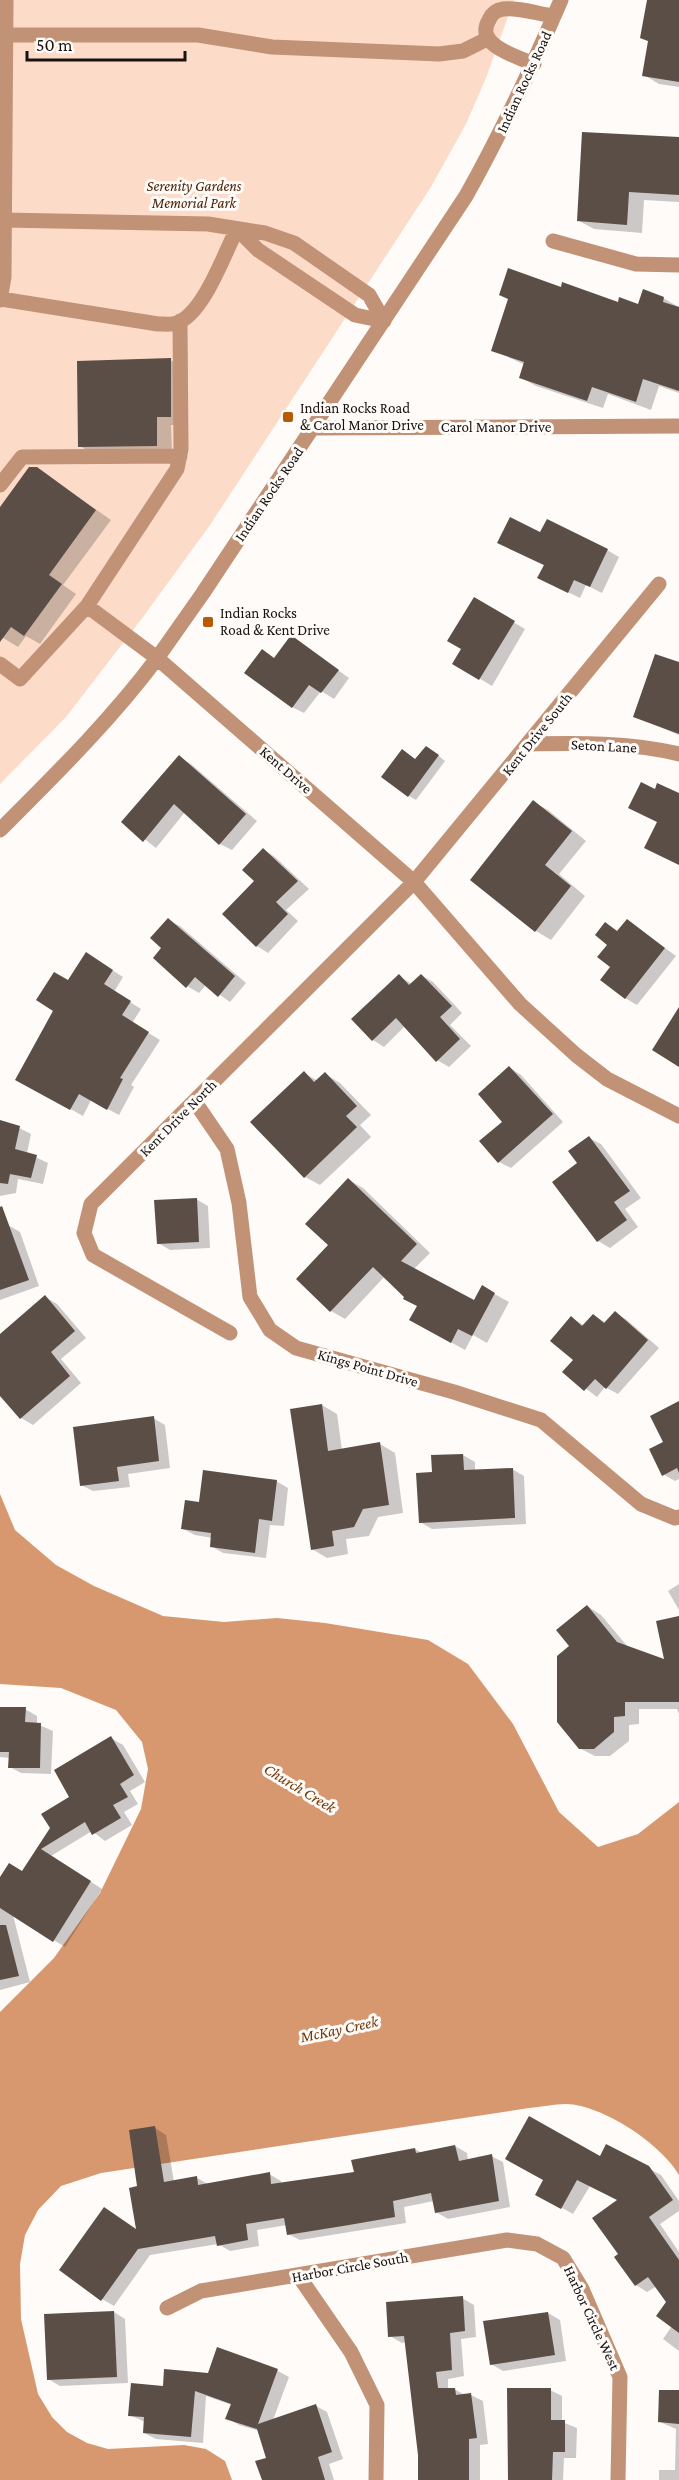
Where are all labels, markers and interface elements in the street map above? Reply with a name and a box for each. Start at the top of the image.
scale bar [27,24,184,62]
street label: Indian Rocks Road [493,29,555,135]
text: 50 m [36,35,73,55]
park label: Serenity Gardens Memorial Park [147,178,242,211]
place label: Indian Rocks Road & Carol Manor Drive [300,400,424,433]
marker: Indian Rocks Road & Carol Manor Drive [281,410,295,424]
street label: Carol Manor Drive [441,419,552,435]
street label: Indian Rocks Road [232,444,306,544]
place label: Indian Rocks Road & Kent Drive [220,605,330,638]
marker: Indian Rocks Road & Kent Drive [201,615,215,629]
street label: Kent Drive South [499,689,575,779]
street label: Seton Lane [571,736,638,756]
street label: Kent Drive [257,743,316,797]
street label: Kent Drive North [136,1076,220,1160]
street label: Kings Point Drive [316,1346,420,1391]
water label: Church Creek [261,1760,340,1817]
water label: McKay Creek [298,2012,381,2047]
street label: Harbor Circle South [290,2249,410,2285]
street label: Harbor Circle West [561,2263,624,2374]

